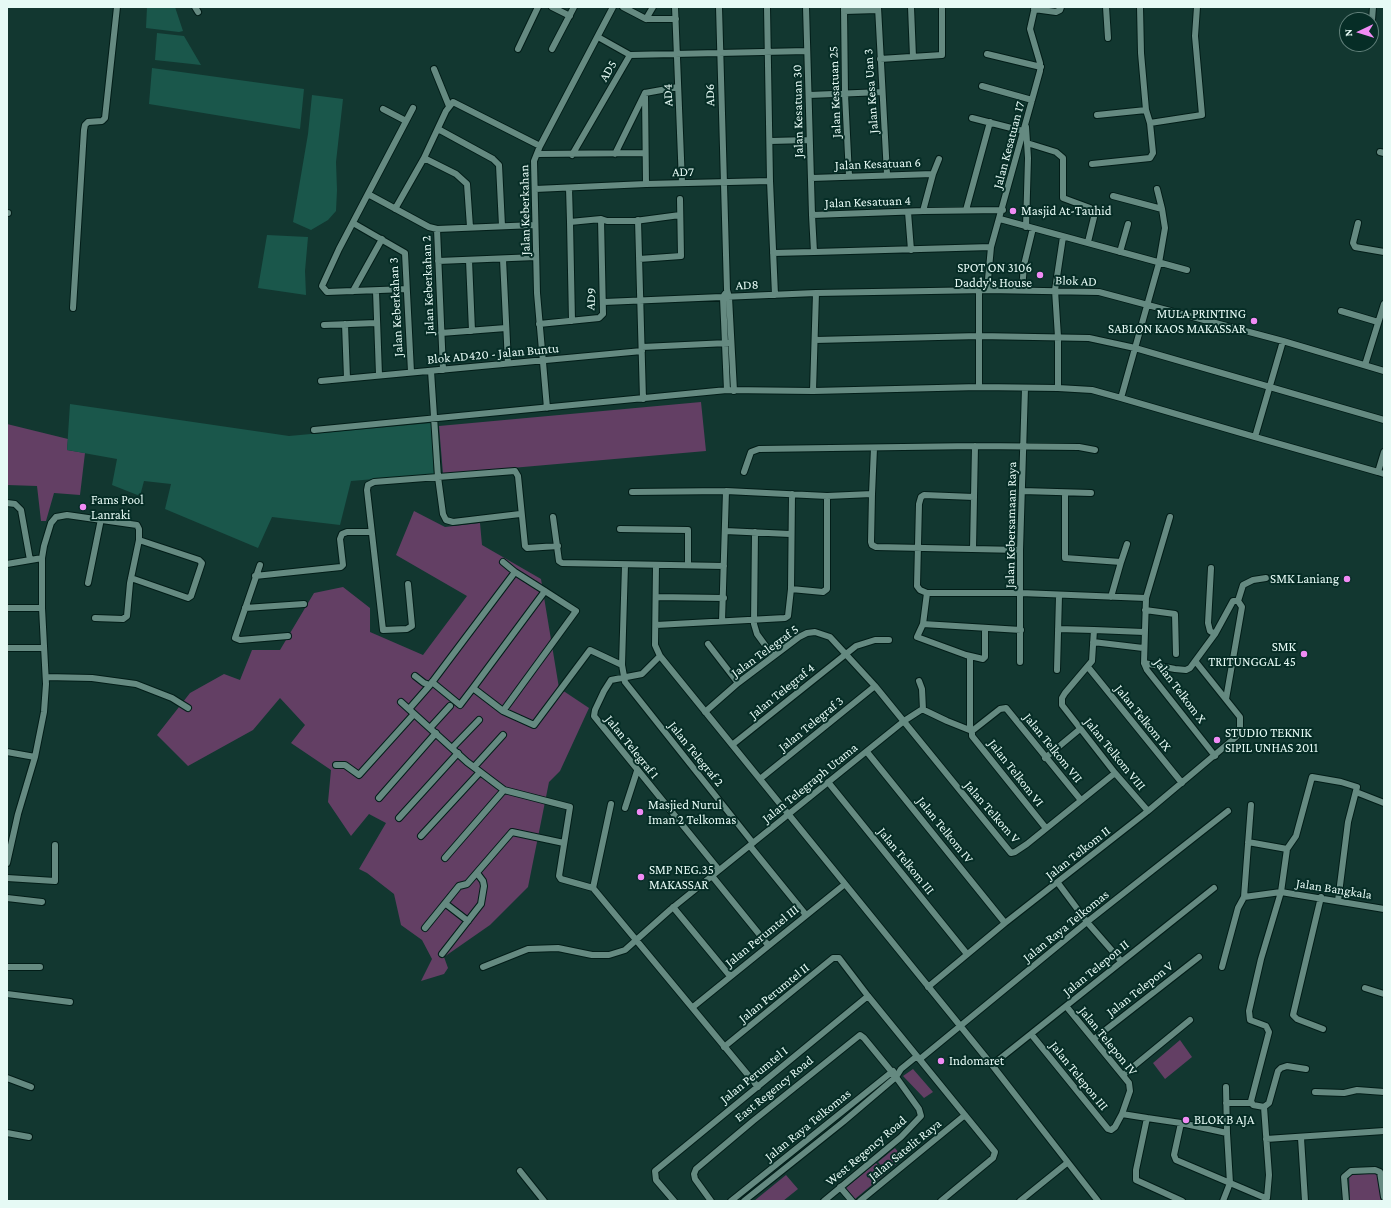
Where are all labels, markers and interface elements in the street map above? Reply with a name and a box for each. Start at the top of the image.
north arrow [1339,12,1379,52]
text: N [1342,29,1354,37]
street label: Jalan Kesatuan 25 [826,46,844,138]
street label: Jalan Kesa Uan 3 [860,48,882,134]
street label: AD5 [596,57,620,85]
street label: Jalan Kesatuan 30 [789,64,807,158]
street label: AD4 [660,83,676,107]
street label: AD6 [702,84,718,106]
street label: Jalan Kesatuan 17 [990,100,1028,190]
street label: Jalan Kesatuan 6 [835,155,921,173]
street label: Jalan Keberkahan [516,164,534,256]
street label: AD7 [672,164,694,180]
street label: Jalan Kesatuan 4 [825,193,911,211]
place label: Masjid At-Tauhid [1021,203,1112,219]
marker: Masjid At-Tauhid [1008,206,1018,216]
street label: Jalan Keberkahan 2 [418,235,438,335]
street label: Jalan Keberkahan 3 [386,257,406,357]
place label: SPOT ON 3106 Daddy's House [954,260,1032,291]
marker: SPOT ON 3106 Daddy's House [1035,270,1045,280]
street label: Blok AD [1055,272,1097,290]
street label: AD8 [735,277,759,293]
street label: AD9 [582,287,600,311]
place label: MULA PRINTING SABLON KAOS MAKASSAR [1108,306,1246,337]
marker: MULA PRINTING SABLON KAOS MAKASSAR [1249,316,1259,326]
street label: Blok AD420 - Jalan Buntu [426,340,560,368]
street label: Jalan Kebersamaan Raya [1002,462,1020,588]
place label: Fams Pool Lanraki [91,492,144,523]
marker: Fams Pool Lanraki [78,502,88,512]
place label: SMK Laniang [1270,571,1339,587]
marker: SMK Laniang [1342,574,1352,584]
street label: Jalan Telegraf 5 [728,621,802,681]
place label: SMK TRITUNGGAL 45 [1208,639,1296,670]
marker: SMK TRITUNGGAL 45 [1299,649,1309,659]
street label: Jalan Telkom X [1151,655,1209,727]
street label: Jalan Telegraf 4 [746,660,818,722]
street label: Jalan Telkom IX [1111,682,1175,754]
street label: Jalan Telegraf 3 [775,693,847,755]
street label: Jalan Telkom VII [1020,710,1086,786]
street label: Jalan Telegraf 1 [602,712,662,782]
street label: Jalan Telkom VIII [1081,714,1149,794]
street label: Jalan Telegraf 2 [665,718,727,790]
place label: STUDIO TEKNIK SIPIL UNHAS 2011 [1225,725,1318,756]
marker: STUDIO TEKNIK SIPIL UNHAS 2011 [1212,735,1222,745]
street label: Jalan Telkom VI [985,736,1047,810]
street label: Jalan Telegraph Utama [759,740,861,826]
street label: Jalan Telkom V [961,778,1023,846]
street label: Jalan Telkom IV [913,794,977,866]
place label: Masjied Nurul Iman 2 Telkomas [648,797,736,828]
marker: Masjied Nurul Iman 2 Telkomas [635,807,645,817]
street label: Jalan Telkom II [1043,823,1113,883]
street label: Jalan Telkom III [874,824,938,898]
place label: SMP NEG.35 MAKASSAR [649,862,714,893]
marker: SMP NEG.35 MAKASSAR [636,872,646,882]
street label: Jalan Bangkala [1295,875,1373,903]
street label: Jalan Raya Telkomas [1020,887,1112,965]
street label: Jalan Perumtel III [722,902,802,970]
street label: Jalan Telepon II [1060,937,1132,999]
street label: Jalan Telepon V [1104,958,1176,1020]
street label: Jalan Perumtel II [736,960,812,1026]
street label: Jalan Telepon IV [1075,1003,1141,1079]
street label: Jalan Telepon III [1046,1038,1112,1114]
street label: Jalan Perumtel I [717,1043,791,1107]
street label: East Regency Road [731,1052,817,1126]
place label: Indomaret [949,1053,1004,1069]
marker: Indomaret [936,1056,946,1066]
street label: Jalan Raya Telkomas [762,1086,854,1164]
place label: BLOK B AJA [1194,1112,1254,1128]
street label: West Regency Road [822,1113,910,1189]
marker: BLOK B AJA [1181,1115,1191,1125]
street label: Jalan Satelit Raya [865,1116,945,1184]

